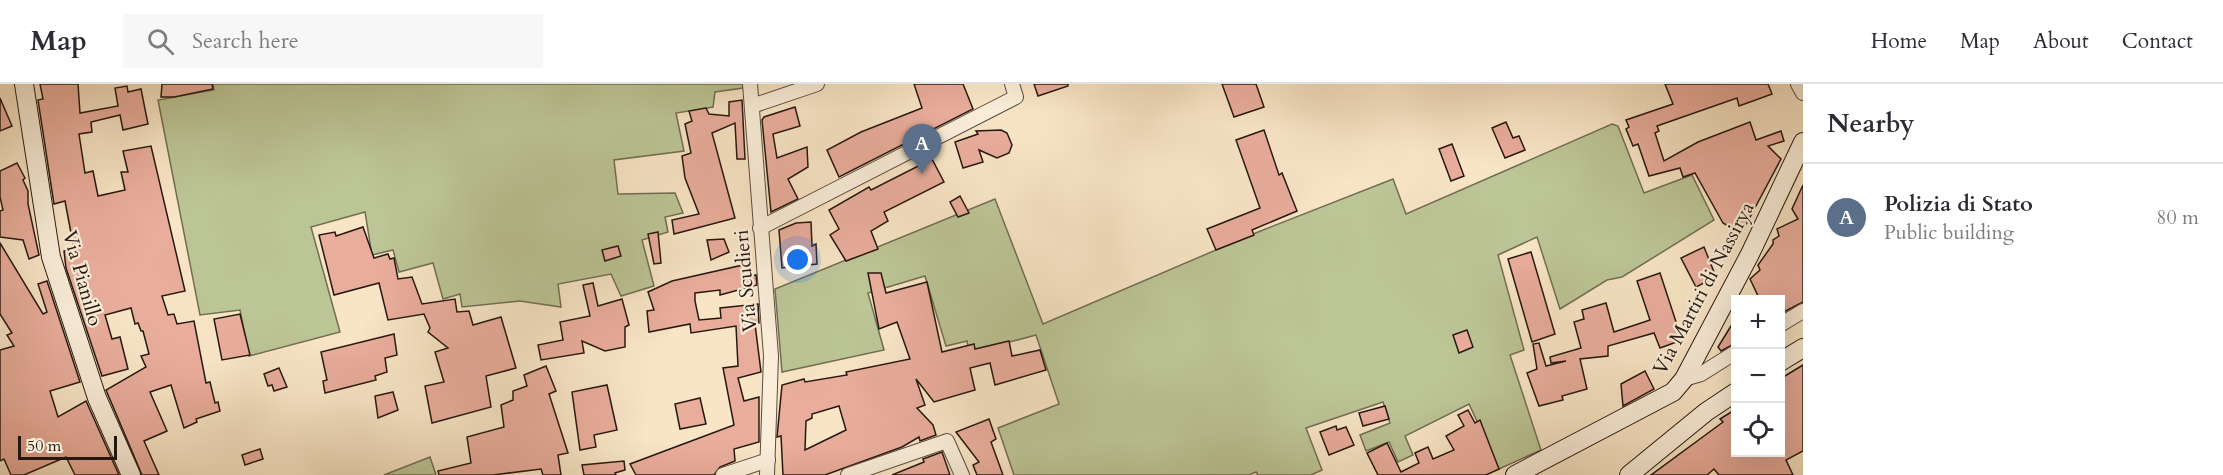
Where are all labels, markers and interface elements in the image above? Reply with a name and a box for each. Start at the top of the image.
search box [123,14,543,68]
text: Map [30,22,87,60]
icon: search [144,25,177,58]
text: Search here [192,26,299,56]
text: Home [1871,27,1927,56]
text: Map [1960,27,2000,56]
text: About [2033,27,2089,56]
text: Contact [2122,27,2193,56]
text: Nearby [1827,106,1915,141]
pin: A [902,124,942,174]
text: Polizia di Stato [1884,189,2033,219]
street label: Via Martiri di Nassirya [1646,197,1761,379]
text: A [1839,204,1854,231]
text: 80 m [2156,204,2199,231]
text: Public building [1884,219,2014,246]
street label: Via Pianillo [56,227,109,329]
street label: Via Scudieri [728,228,763,333]
your location [783,245,812,274]
map controls [1731,295,1785,457]
button: + [1731,295,1785,349]
button: − [1731,349,1785,403]
button: locate [1731,403,1785,457]
scale bar [18,433,117,460]
text: 50 m [27,435,61,457]

